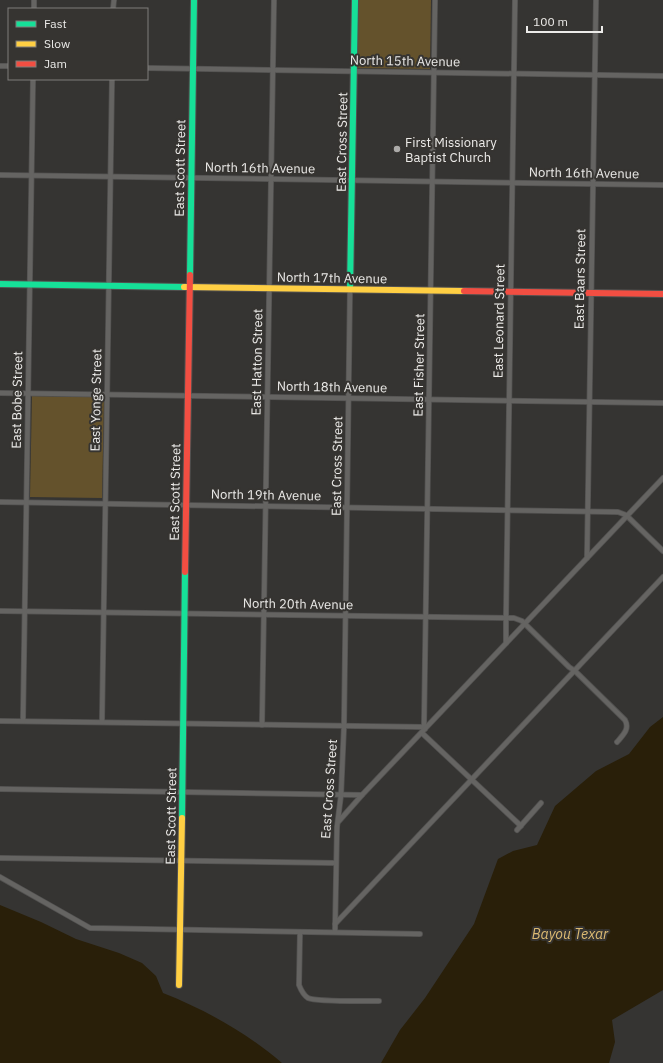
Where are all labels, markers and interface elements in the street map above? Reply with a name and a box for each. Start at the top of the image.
legend [8,8,148,80]
scale bar [527,8,602,34]
text: 100 m [533,14,568,29]
text: Fast [44,16,67,31]
text: Slow [44,36,70,51]
street label: North 15th Avenue [350,52,460,70]
text: Jam [44,56,67,71]
street label: East Cross Street [333,92,351,192]
street label: East Scott Street [171,119,189,217]
place label: First Missionary Baptist Church [405,134,497,166]
marker: First Missionary Baptist Church [392,144,402,154]
street label: North 16th Avenue [205,159,315,177]
street label: North 16th Avenue [529,164,639,182]
street label: East Baars Street [571,229,589,329]
street label: East Leonard Street [490,264,508,378]
street label: North 17th Avenue [277,269,387,287]
street label: East Hatton Street [248,308,266,416]
street label: East Fisher Street [410,313,428,417]
street label: East Yonge Street [87,348,105,452]
street label: East Bobe Street [8,351,26,449]
street label: North 18th Avenue [277,378,387,396]
street label: East Cross Street [328,416,346,516]
street label: East Scott Street [166,443,184,541]
street label: North 19th Avenue [211,486,321,504]
street label: North 20th Avenue [243,595,353,613]
street label: East Cross Street [317,739,341,839]
street label: East Scott Street [162,767,180,865]
water label: Bayou Texar [532,925,609,943]

